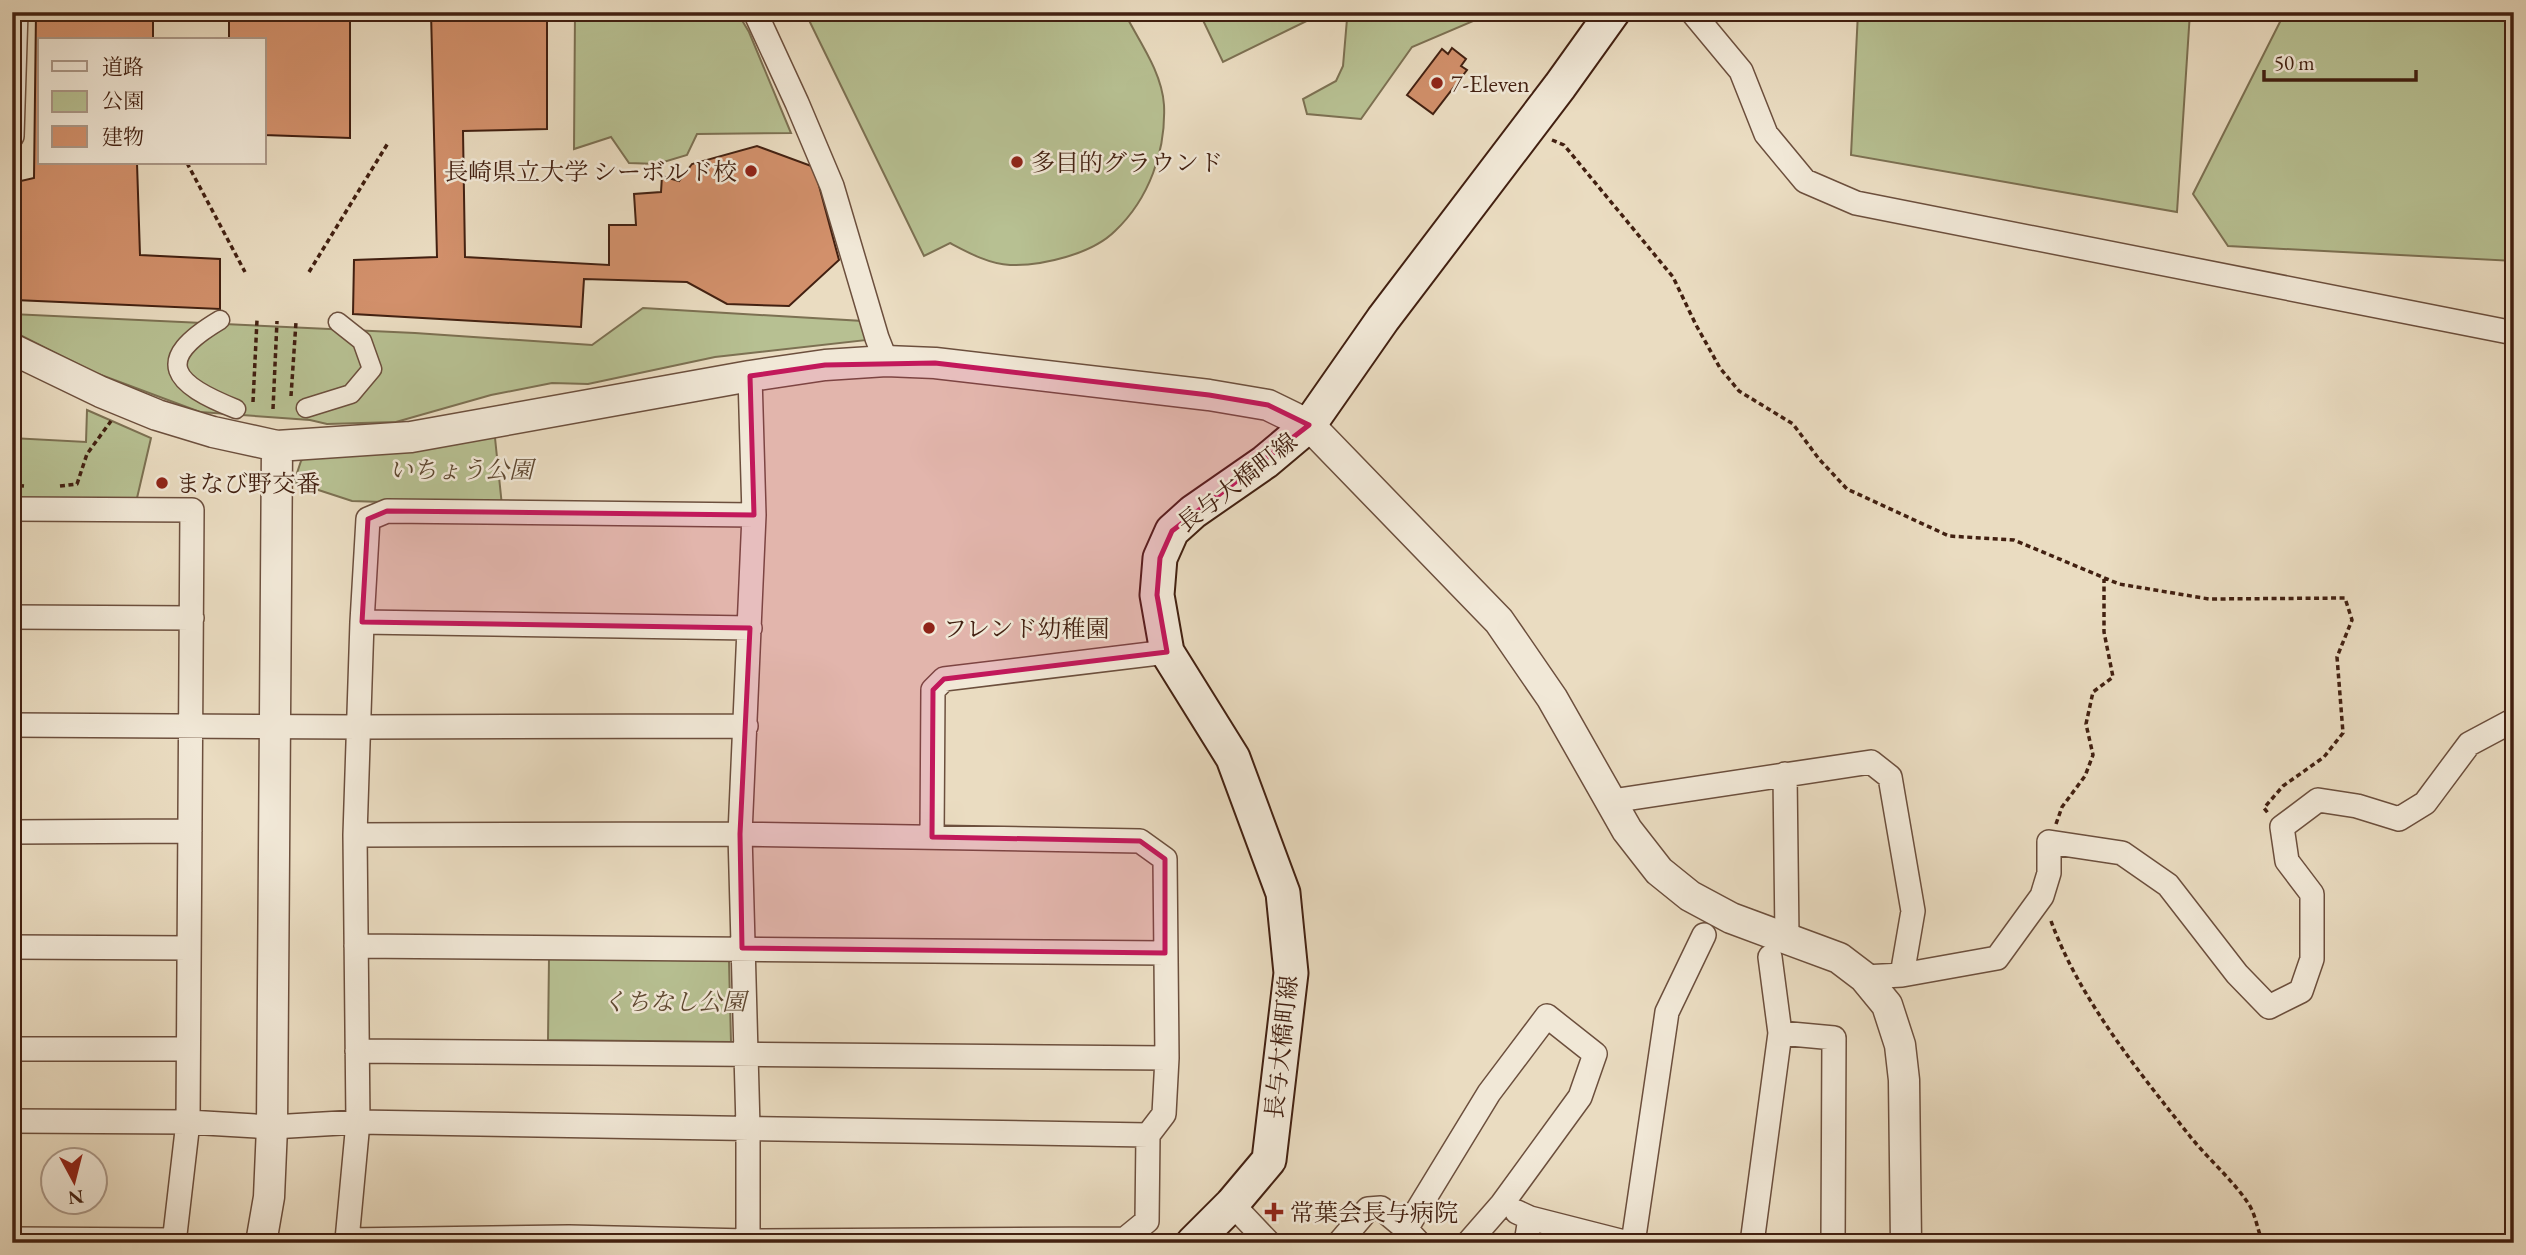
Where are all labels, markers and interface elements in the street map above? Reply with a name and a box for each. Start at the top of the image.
legend [38,38,266,164]
scale bar [2264,38,2416,82]
text: 50 m [2274,49,2315,76]
text: 道路 [102,53,144,80]
place label: 7-Eleven [1451,68,1530,99]
marker: 7-Eleven [1429,75,1445,91]
text: 公園 [102,87,144,114]
text: 建物 [102,123,144,150]
place label: 多目的グラウンド [1031,147,1223,178]
marker: 多目的グラウンド [1009,154,1025,170]
place label: 長崎県立大学 シーボルド校 [444,156,737,187]
marker: 長崎県立大学 シーボルド校 [743,163,759,179]
street label: 長与大橋町線 [1171,425,1303,539]
park label: いちょう公園 [389,454,537,485]
place label: まなび野交番 [176,468,320,499]
marker: まなび野交番 [154,475,170,491]
place label: フレンド幼稚園 [943,613,1109,644]
marker: フレンド幼稚園 [921,620,937,636]
street label: 長与大橋町線 [1258,974,1304,1120]
park label: くちなし公園 [602,986,750,1017]
north arrow [38,1146,108,1216]
text: N [66,1184,85,1211]
place label: 常葉会長与病院 [1290,1197,1458,1228]
marker: 常葉会長与病院 [1264,1202,1284,1222]

